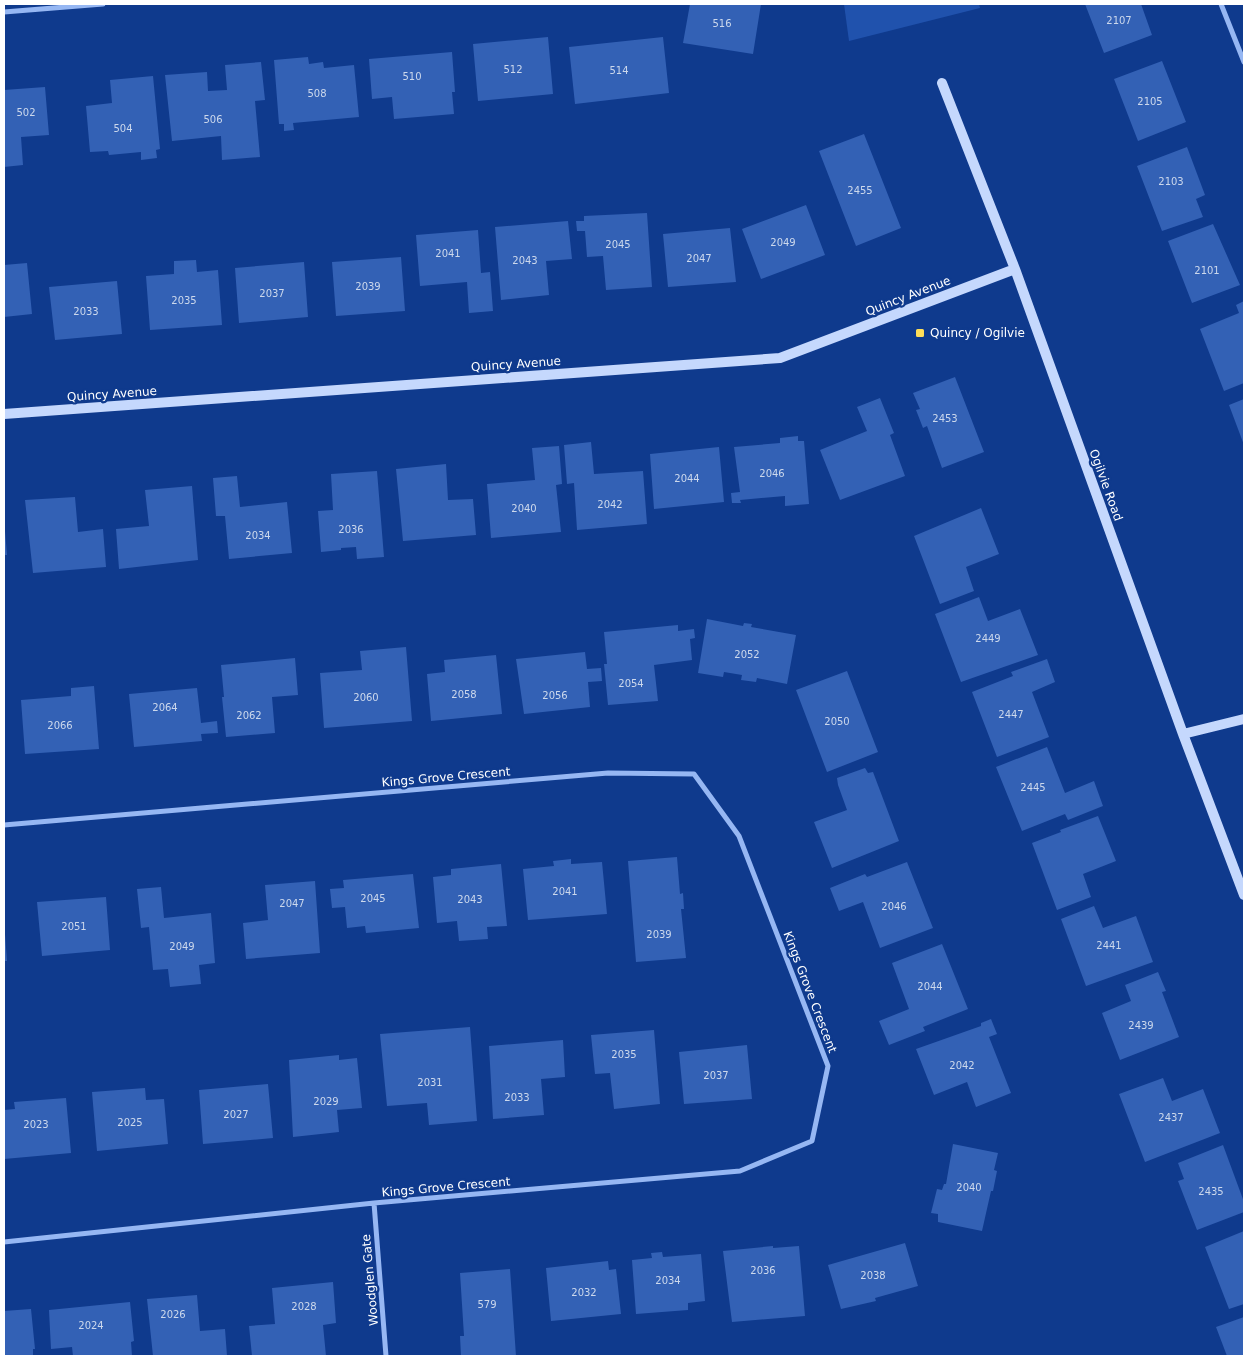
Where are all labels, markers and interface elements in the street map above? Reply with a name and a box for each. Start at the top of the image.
house number: 2107 [1106,15,1132,26]
house number: 516 [712,18,732,29]
house number: 512 [503,64,523,75]
house number: 514 [609,65,629,76]
house number: 510 [402,71,422,82]
house number: 508 [307,88,327,99]
house number: 2105 [1137,96,1163,107]
house number: 502 [16,107,36,118]
house number: 506 [203,114,223,125]
house number: 504 [113,123,133,134]
house number: 2103 [1158,176,1184,187]
house number: 2455 [847,185,873,196]
house number: 2049 [770,237,796,248]
house number: 2045 [605,239,631,250]
house number: 2041 [435,248,461,259]
house number: 2047 [686,253,712,264]
house number: 2043 [512,255,538,266]
house number: 2101 [1194,265,1220,276]
street label: Quincy Avenue [863,273,953,319]
house number: 2039 [355,281,381,292]
house number: 2037 [259,288,285,299]
house number: 2035 [171,295,197,306]
house number: 2033 [73,306,99,317]
place label: Quincy / Ogilvie [930,326,1025,340]
marker: Quincy / Ogilvie [914,327,926,339]
street label: Quincy Avenue [471,354,561,374]
street label: Quincy Avenue [67,384,157,404]
house number: 2453 [932,413,958,424]
street label: Ogilvie Road [1087,447,1125,523]
house number: 2046 [759,468,785,479]
house number: 2044 [674,473,700,484]
house number: 2042 [597,499,623,510]
house number: 2040 [511,503,537,514]
house number: 2036 [338,524,364,535]
house number: 2034 [245,530,271,541]
house number: 2449 [975,633,1001,644]
house number: 2052 [734,649,760,660]
house number: 2054 [618,678,644,689]
house number: 2058 [451,689,477,700]
house number: 2056 [542,690,568,701]
house number: 2060 [353,692,379,703]
house number: 2064 [152,702,178,713]
house number: 2447 [998,709,1024,720]
house number: 2062 [236,710,262,721]
house number: 2050 [824,716,850,727]
house number: 2066 [47,720,73,731]
street label: Kings Grove Crescent [381,764,511,790]
house number: 2445 [1020,782,1046,793]
house number: 2041 [552,886,578,897]
house number: 2045 [360,893,386,904]
house number: 2043 [457,894,483,905]
house number: 2047 [279,898,305,909]
house number: 2046 [881,901,907,912]
house number: 2051 [61,921,87,932]
house number: 2039 [646,929,672,940]
street label: Kings Grove Crescent [780,929,840,1055]
house number: 2441 [1096,940,1122,951]
house number: 2049 [169,941,195,952]
house number: 2044 [917,981,943,992]
house number: 2439 [1128,1020,1154,1031]
house number: 2035 [611,1049,637,1060]
house number: 2042 [949,1060,975,1071]
house number: 2037 [703,1070,729,1081]
house number: 2031 [417,1077,443,1088]
house number: 2033 [504,1092,530,1103]
house number: 2029 [313,1096,339,1107]
house number: 2027 [223,1109,249,1120]
house number: 2437 [1158,1112,1184,1123]
house number: 2025 [117,1117,143,1128]
house number: 2023 [23,1119,49,1130]
street label: Kings Grove Crescent [381,1174,511,1200]
house number: 2040 [956,1182,982,1193]
house number: 2435 [1198,1186,1224,1197]
street label: Woodglen Gate [359,1234,381,1326]
house number: 2036 [750,1265,776,1276]
house number: 2038 [860,1270,886,1281]
house number: 2034 [655,1275,681,1286]
house number: 2032 [571,1287,597,1298]
house number: 579 [477,1299,497,1310]
house number: 2028 [291,1301,317,1312]
house number: 2026 [160,1309,186,1320]
house number: 2024 [78,1320,104,1331]

